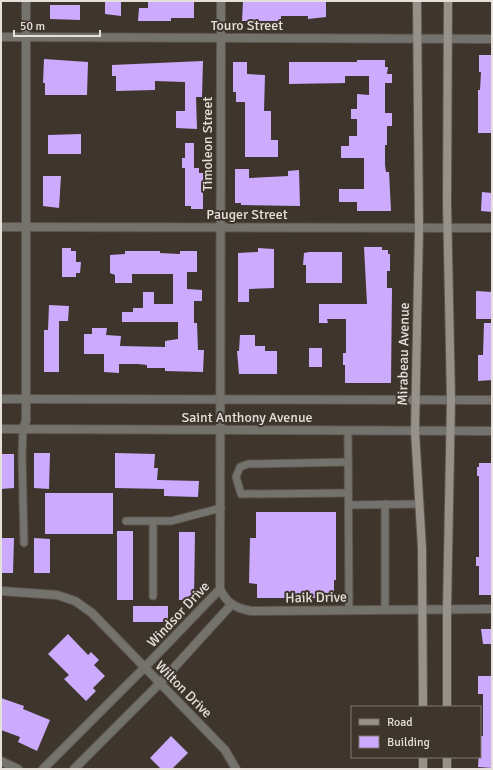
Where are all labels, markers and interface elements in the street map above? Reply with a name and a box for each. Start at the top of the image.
scale bar [14,12,100,38]
street label: Touro Street [211,17,283,34]
text: 50 m [20,19,45,34]
street label: Timoleon Street [199,97,216,191]
street label: Pauger Street [206,206,288,223]
street label: Mirabeau Avenue [394,302,413,406]
street label: Saint Anthony Avenue [181,409,313,426]
street label: Windsor Drive [144,578,213,651]
street label: Haik Drive [285,588,347,607]
street label: Wilton Drive [152,657,216,721]
legend [351,706,481,758]
text: Road [387,715,413,730]
text: Building [387,735,430,750]

